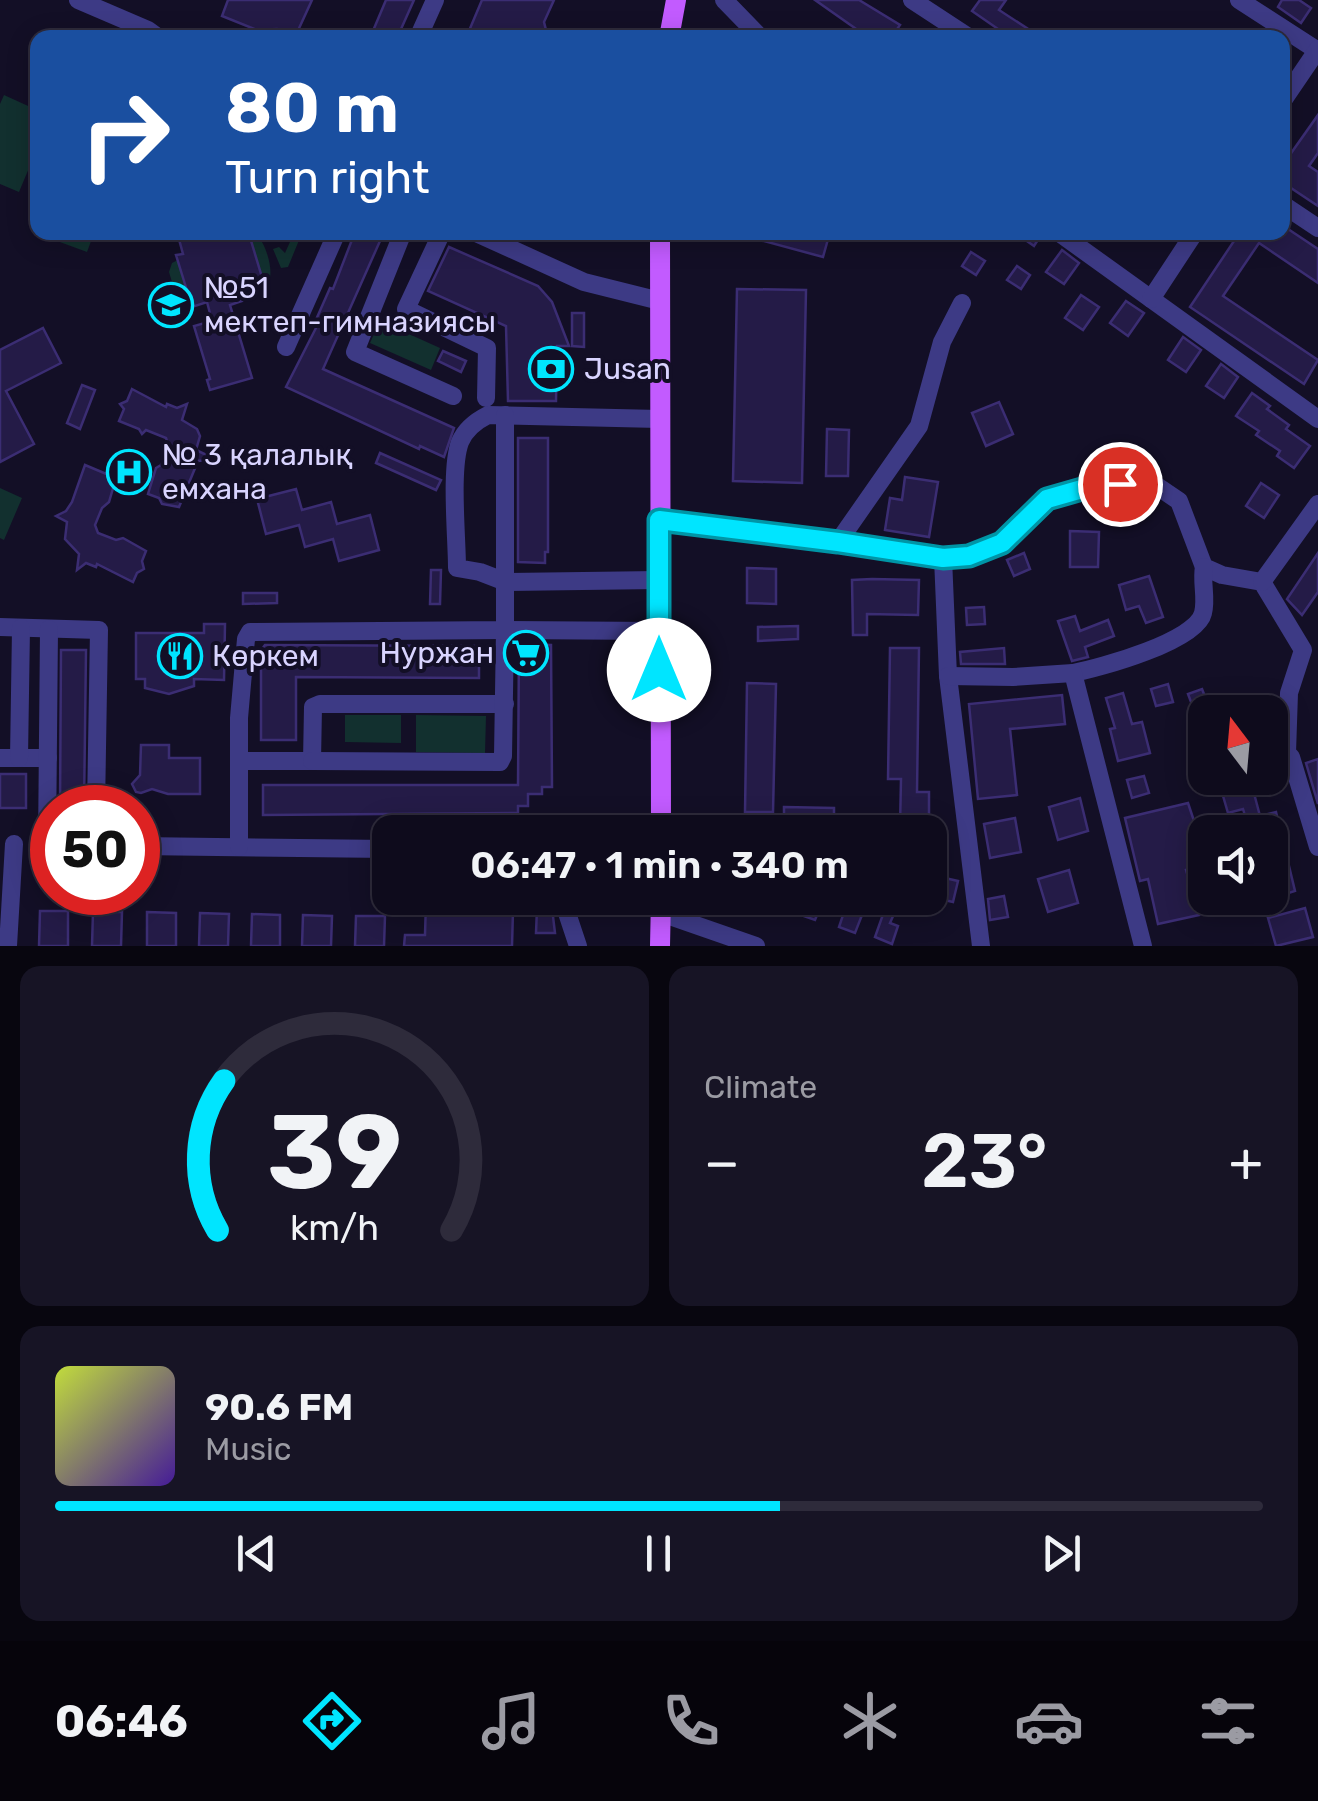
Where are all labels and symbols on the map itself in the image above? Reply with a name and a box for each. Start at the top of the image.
place label: №51 мектеп-гимназиясы [204,270,496,340]
school or university icon: №51 мектеп-гимназиясы [148,282,194,328]
bank icon: Jusan [528,346,574,392]
place label: Jusan [584,351,671,387]
place label: № 3 қалалық емхана [162,437,352,507]
pin [1078,442,1163,527]
hospital icon: № 3 қалалық емхана [106,449,152,495]
position arrow [607,618,711,722]
supermarket icon: Нуржан [503,630,549,676]
restaurant icon: Көркем [157,633,203,679]
place label: Нуржан [379,635,494,671]
place label: Көркем [212,638,319,674]
north arrow [1188,695,1288,795]
speed limit sign: 50 [30,785,160,915]

